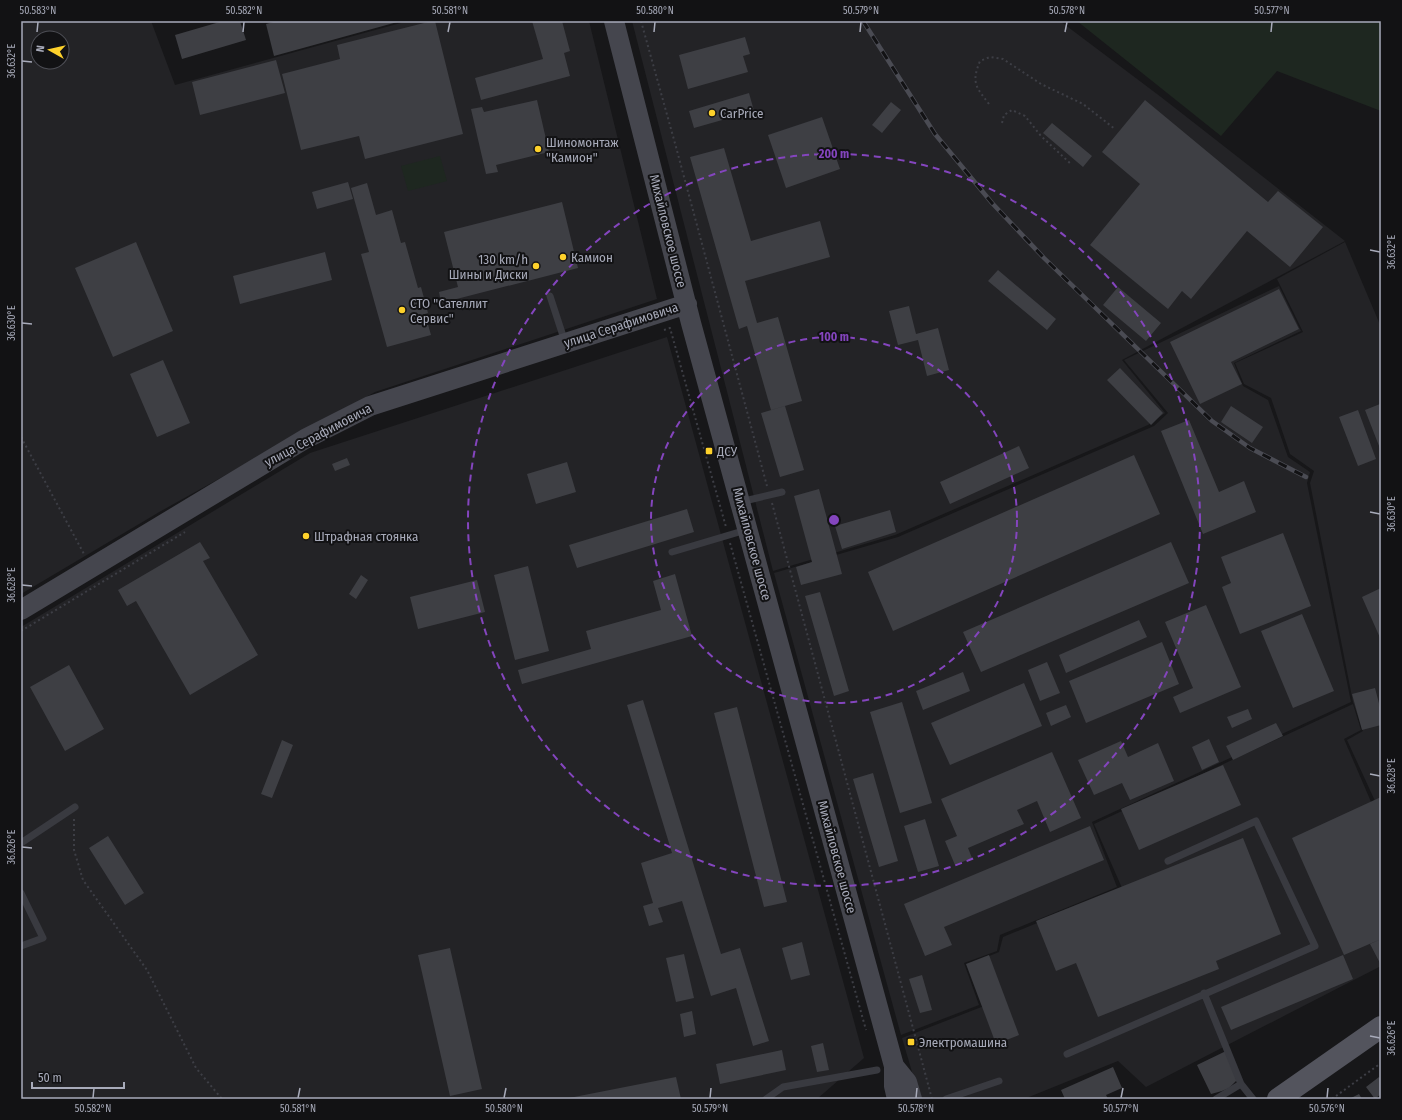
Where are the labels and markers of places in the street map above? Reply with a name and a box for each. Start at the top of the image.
place label: CarPrice [720,106,763,121]
marker: CarPrice [707,108,717,118]
place label: Шиномонтаж "Камион" [546,135,619,165]
marker: Шиномонтаж "Камион" [533,144,543,154]
place label: Камион [571,250,613,265]
place label: 130 km/h Шины и Диски [449,252,528,282]
marker: Камион [558,252,568,262]
marker: 130 km/h Шины и Диски [531,261,541,271]
place label: СТО "Сателлит Сервис" [410,296,488,326]
marker: СТО "Сателлит Сервис" [397,305,407,315]
place label: ДСУ [716,444,738,459]
marker: ДСУ [704,446,714,456]
centre of rings [827,513,841,527]
place label: Штрафная стоянка [314,529,418,544]
marker: Штрафная стоянка [301,531,311,541]
place label: Электромашина [919,1035,1007,1050]
marker: Электромашина [906,1037,916,1047]

